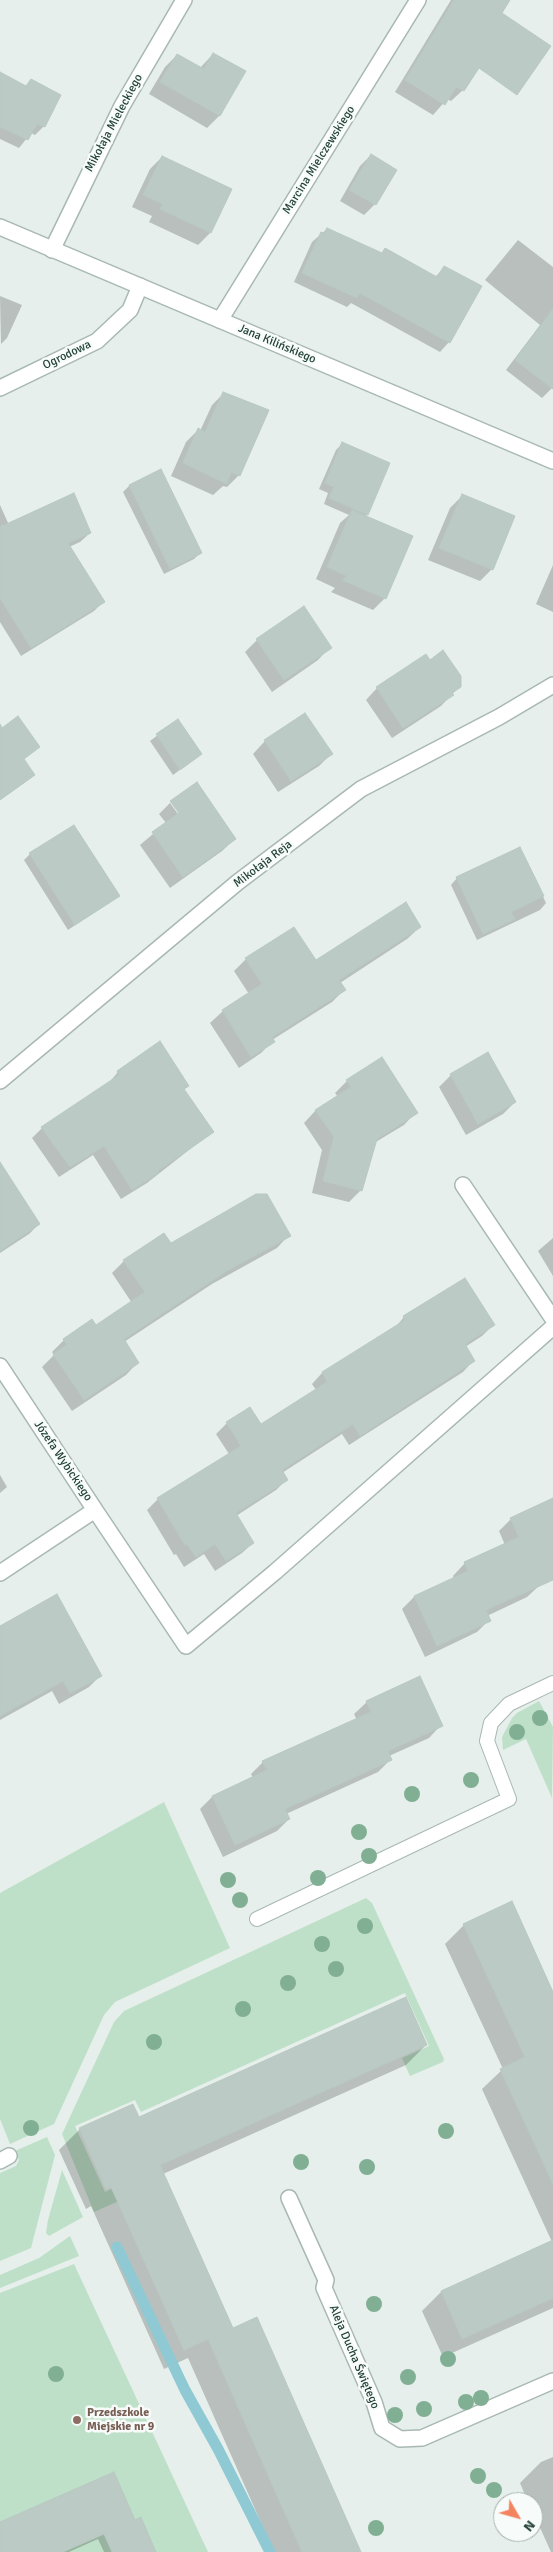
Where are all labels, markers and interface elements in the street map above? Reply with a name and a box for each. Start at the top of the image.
street label: Mikołaja Mieleckiego [82,72,146,174]
street label: Marcina Mielczewskiego [280,103,358,217]
street label: Jana Kilińskiego [236,321,318,367]
street label: Ogrodowa [41,337,93,373]
street label: Mikołaja Reja [231,837,295,891]
street label: Józefa Wybickiego [31,1418,95,1504]
street label: Aleja Ducha Świętego [326,2303,382,2411]
place label: Przedszkole Miejskie nr 9 [87,2406,154,2434]
marker: Przedszkole Miejskie nr 9 [71,2414,83,2426]
north arrow [493,2492,543,2542]
text: N [520,2517,539,2535]

